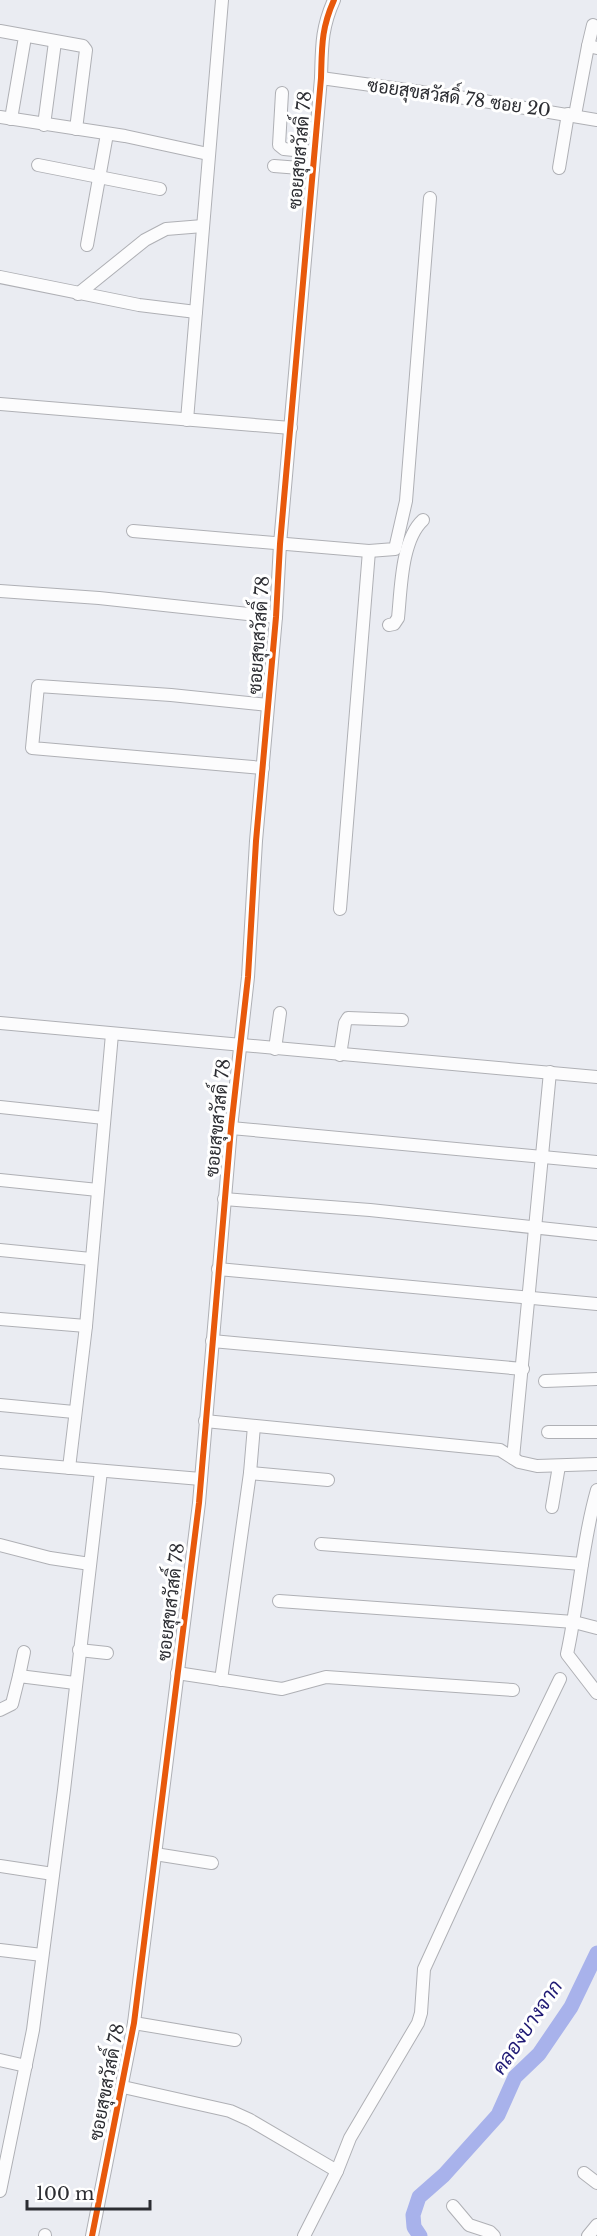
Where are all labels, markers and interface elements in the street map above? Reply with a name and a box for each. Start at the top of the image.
street label: ซอยสุขสวัสดิ์ 78 ซอย 20 [366,69,553,123]
street label: ซอยสุขสวัสดิ์ 78 [279,89,317,210]
street label: ซอยสุขสวัสดิ์ 78 [239,575,275,695]
street label: ซอยสุขสวัสดิ์ 78 [196,1057,236,1178]
street label: ซอยสุขสวัสดิ์ 78 [148,1541,190,1662]
water label: คลองบางจาก [487,1975,567,2079]
street label: ซอยสุขสวัสดิ์ 78 [80,2021,130,2143]
scale bar [27,2173,150,2211]
text: 100 m [36,2183,94,2205]

